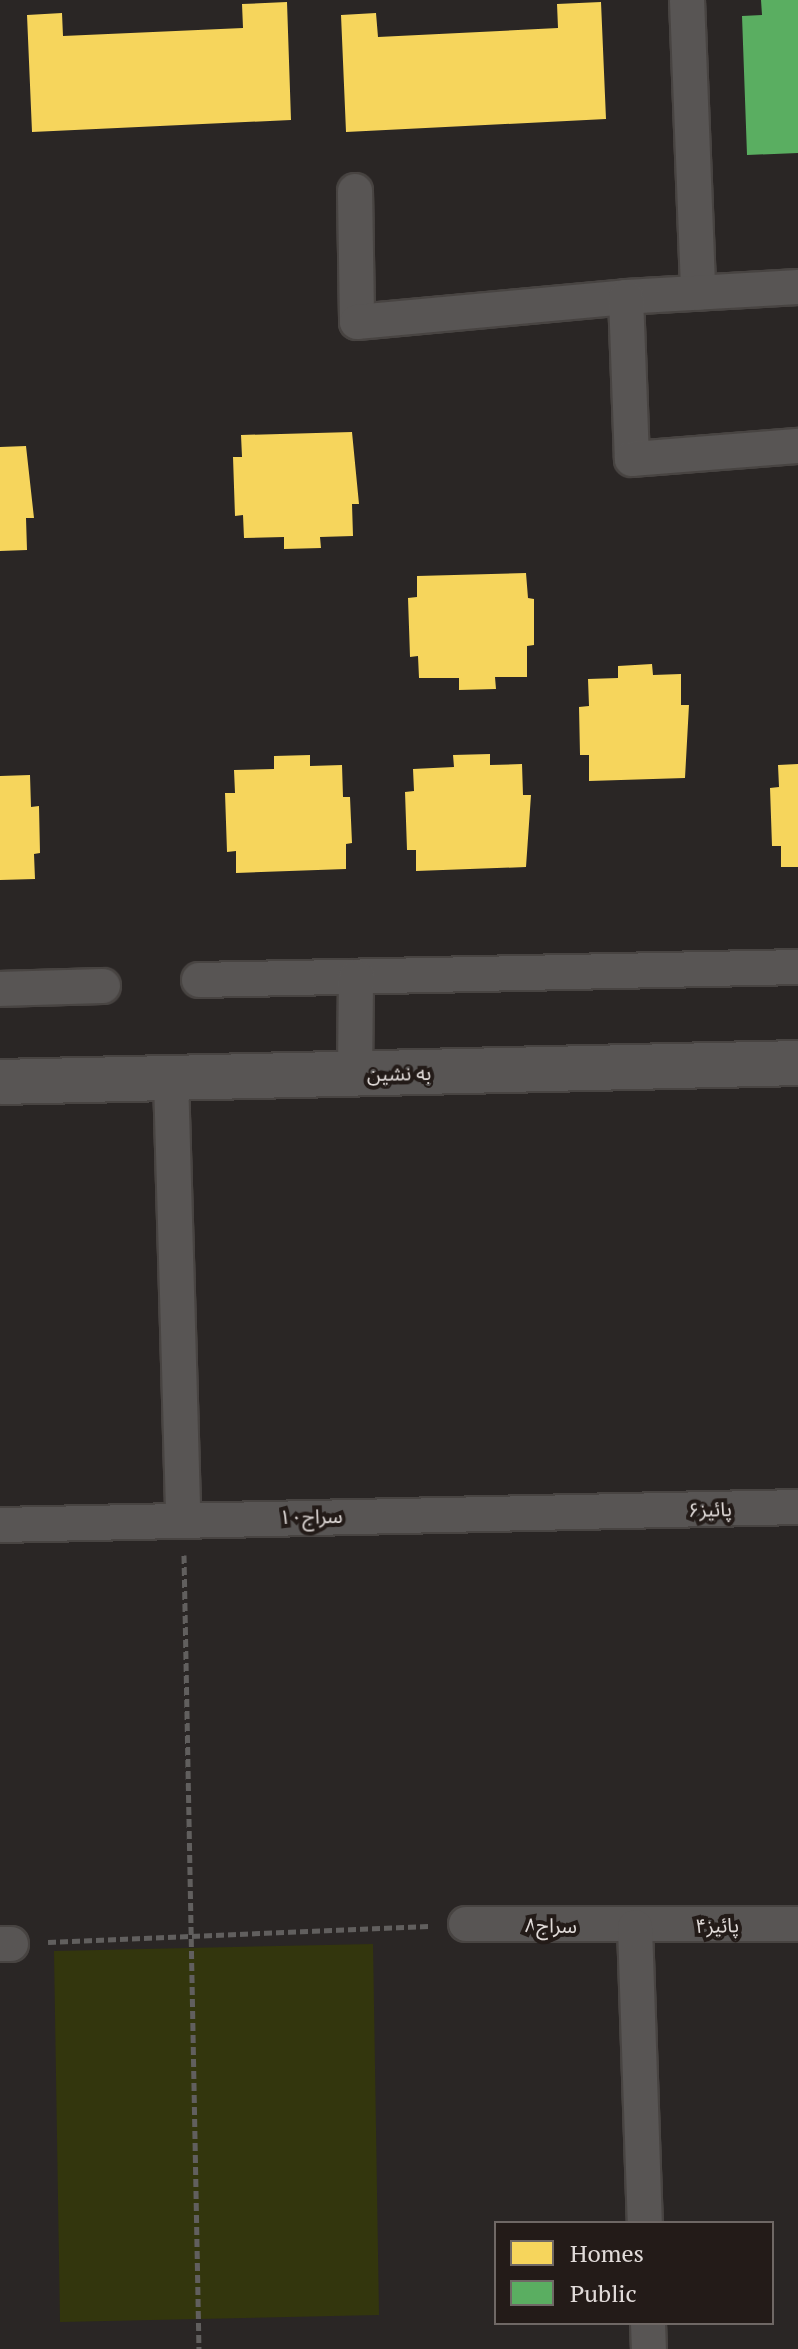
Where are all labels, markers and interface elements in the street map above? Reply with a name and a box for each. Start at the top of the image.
street label: به نشین [367,1060,431,1086]
street label: پائیز۶ [688,1497,732,1521]
street label: سراج۱۰ [279,1503,343,1529]
street label: ۸سراج [525,1913,577,1937]
street label: پائیز۴ [695,1913,739,1937]
legend [494,2221,774,2325]
text: Homes [570,2237,644,2269]
text: Public [570,2277,637,2309]

